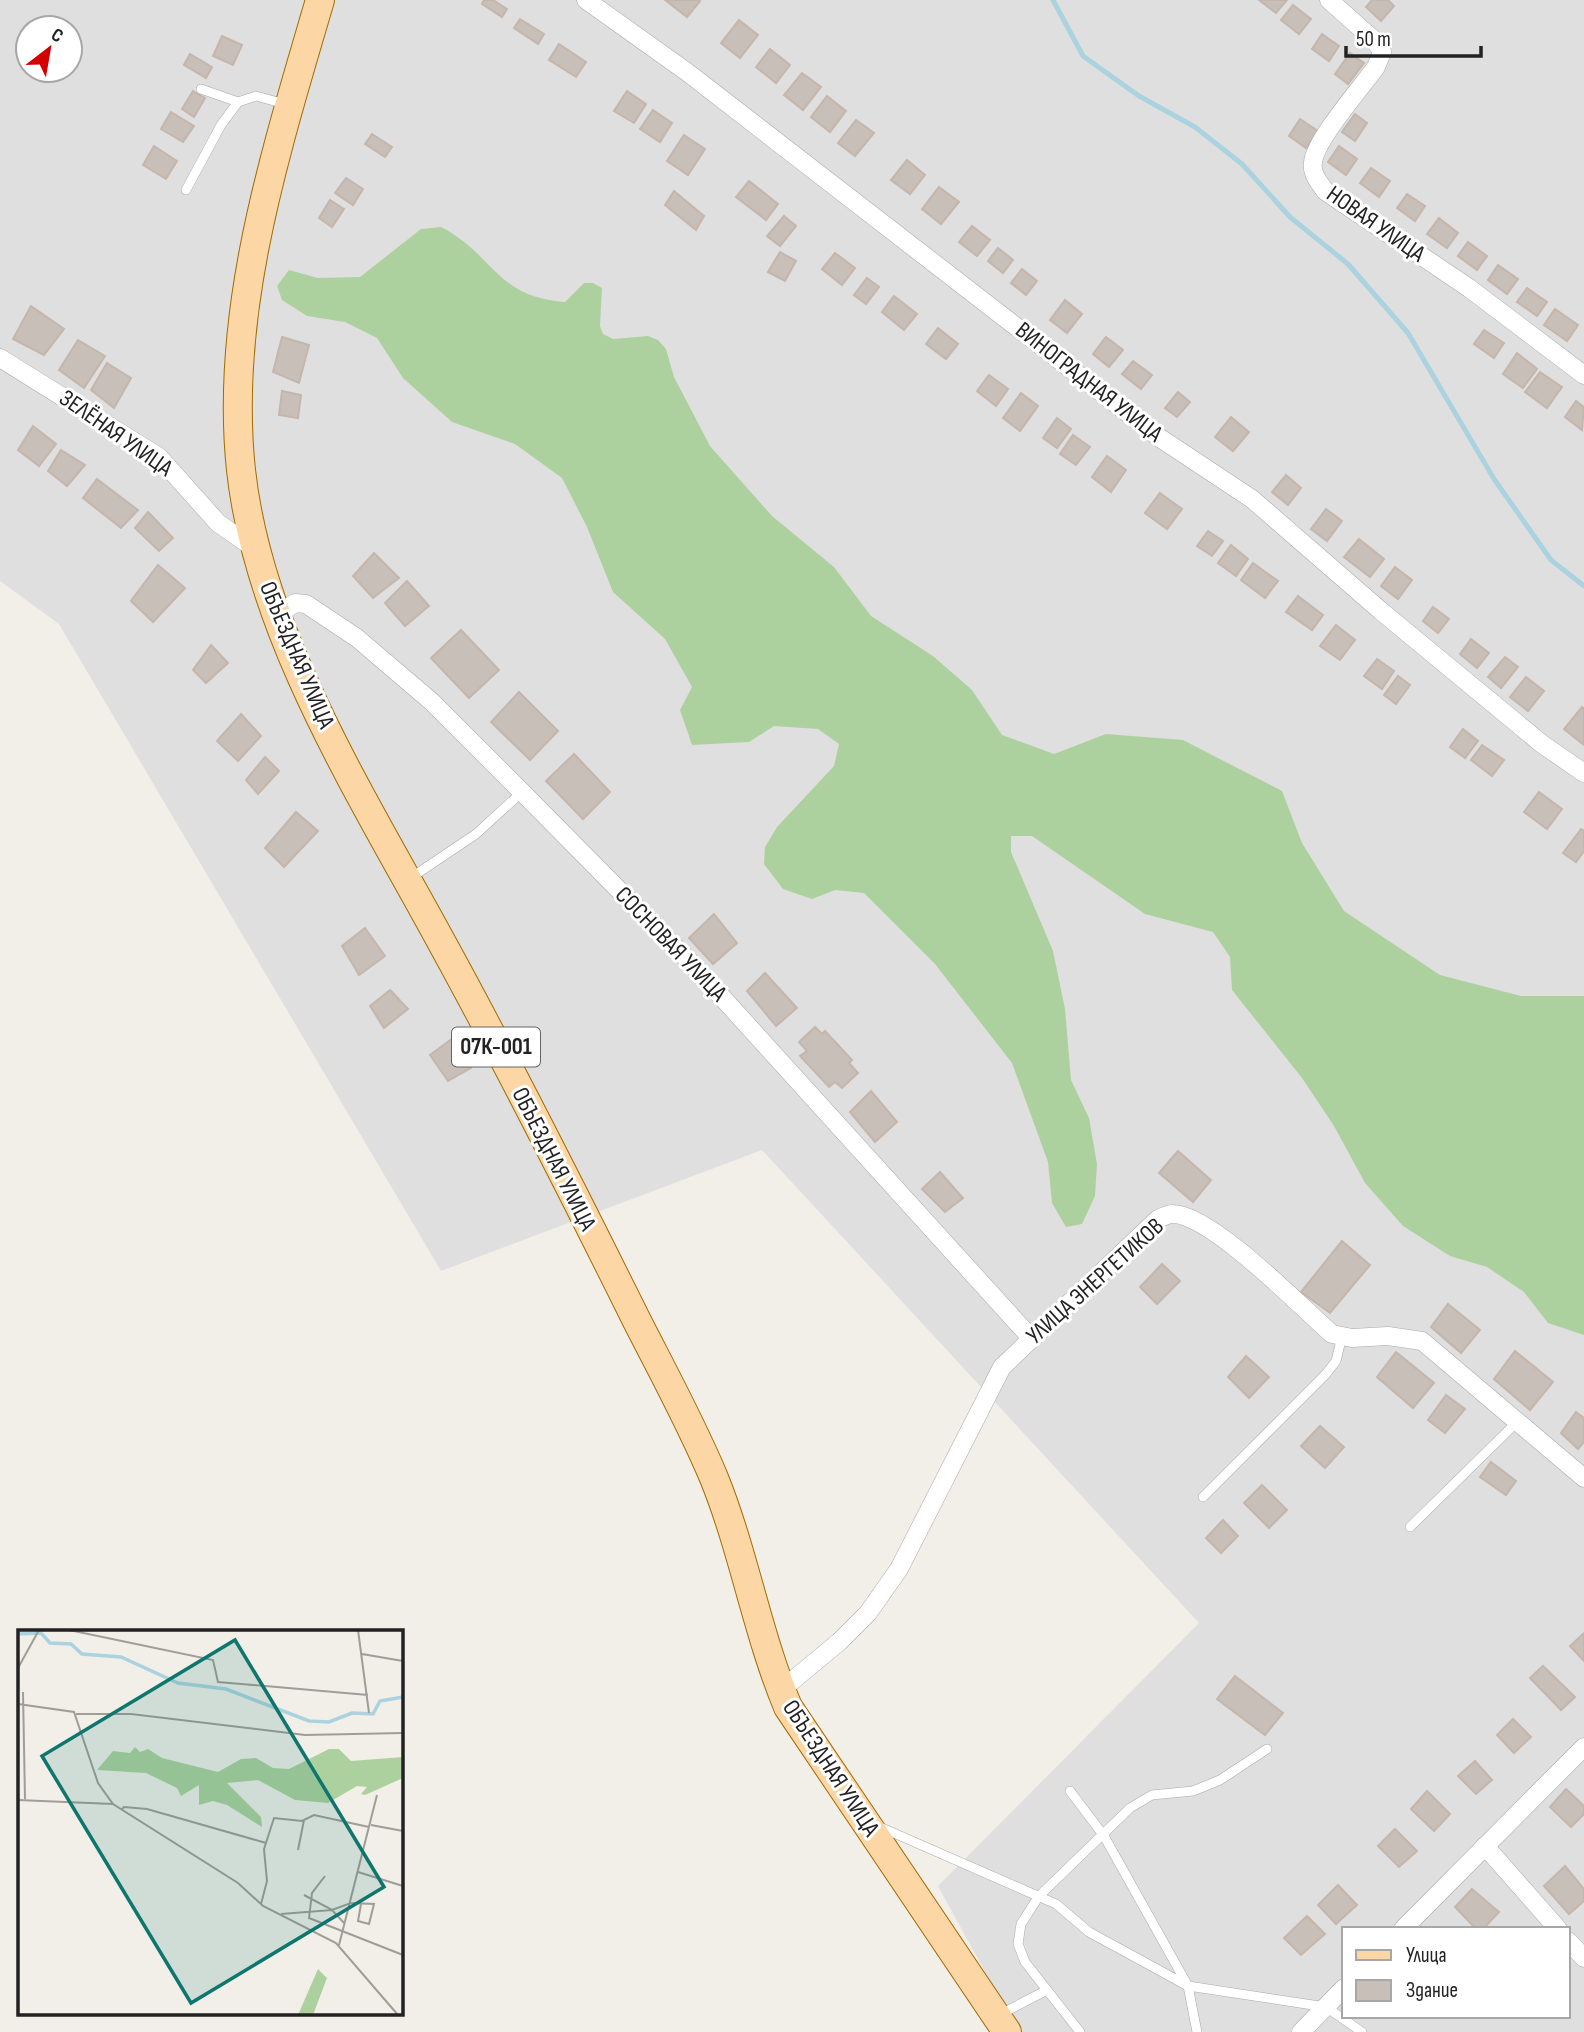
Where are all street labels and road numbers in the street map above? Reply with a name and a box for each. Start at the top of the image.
street label: НОВАЯ УЛИЦА [1321,180,1431,269]
street label: ВИНОГРАДНАЯ УЛИЦА [1010,316,1169,449]
street label: ЗЕЛЁНАЯ УЛИЦА [54,383,179,483]
street label: ОБЪЕЗДНАЯ УЛИЦА [253,577,341,733]
street label: СОСНОВАЯ УЛИЦА [609,880,734,1008]
road number: 07К-001 [452,1028,540,1066]
street label: ОБЪЕЗДНАЯ УЛИЦА [506,1083,603,1236]
street label: УЛИЦА ЭНЕРГЕТИКОВ [1020,1212,1170,1350]
street label: ОБЪЕЗДНАЯ УЛИЦА [776,1694,886,1842]

